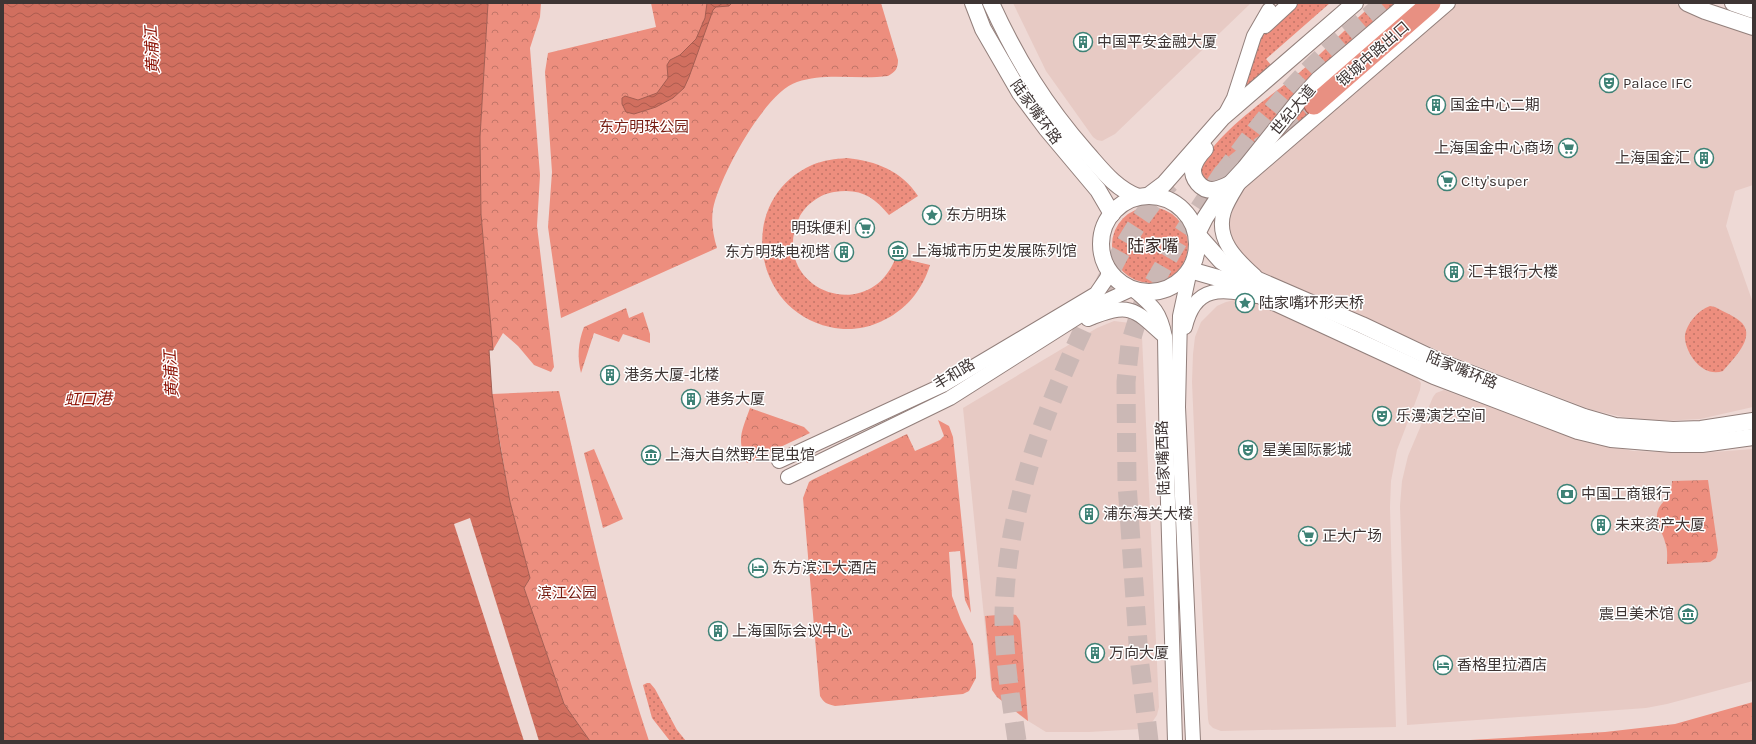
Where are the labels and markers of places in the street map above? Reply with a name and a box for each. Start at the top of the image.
building icon: 中国平安金融大厦 [1072,31,1094,53]
place label: 中国平安金融大厦 [1097,33,1217,51]
theatre icon: Palace IFC [1598,72,1620,94]
place label: Palace IFC [1623,74,1692,92]
building icon: 国金中心二期 [1425,94,1447,116]
place label: 国金中心二期 [1450,96,1540,114]
supermarket icon: 上海国金中心商场 [1557,137,1579,159]
place label: 上海国金中心商场 [1434,139,1554,157]
building icon: 上海国金汇 [1693,147,1715,169]
place label: 上海国金汇 [1615,149,1690,167]
supermarket icon: C!ty'super [1436,170,1458,192]
place label: C!ty'super [1461,172,1528,190]
place icon: 东方明珠 [921,204,943,226]
place label: 东方明珠 [946,206,1007,224]
supermarket icon: 明珠便利 [854,217,876,239]
place label: 明珠便利 [791,219,851,237]
museum icon: 上海城市历史发展陈列馆 [887,240,909,262]
building icon: 东方明珠电视塔 [833,241,855,263]
place label: 上海城市历史发展陈列馆 [912,242,1077,260]
place label: 东方明珠电视塔 [725,243,830,261]
building icon: 汇丰银行大楼 [1443,261,1465,283]
place label: 汇丰银行大楼 [1468,263,1558,281]
place icon: 陆家嘴环形天桥 [1234,292,1256,314]
place label: 陆家嘴环形天桥 [1259,294,1364,312]
building icon: 港务大厦-北楼 [599,364,621,386]
place label: 港务大厦-北楼 [624,366,719,384]
building icon: 港务大厦 [680,388,702,410]
place label: 港务大厦 [705,390,765,408]
theatre icon: 乐漫演艺空间 [1371,405,1393,427]
place label: 乐漫演艺空间 [1396,407,1486,425]
theatre icon: 星美国际影城 [1237,439,1259,461]
place label: 星美国际影城 [1262,441,1352,459]
museum icon: 上海大自然野生昆虫馆 [640,444,662,466]
place label: 上海大自然野生昆虫馆 [665,446,815,464]
bank icon: 中国工商银行 [1556,483,1578,505]
place label: 中国工商银行 [1581,485,1671,503]
building icon: 浦东海关大楼 [1078,503,1100,525]
place label: 浦东海关大楼 [1103,505,1193,523]
building icon: 未来资产大厦 [1590,514,1612,536]
place label: 未来资产大厦 [1615,516,1705,534]
supermarket icon: 正大广场 [1297,525,1319,547]
place label: 正大广场 [1322,527,1382,545]
hotel icon: 东方滨江大酒店 [747,557,769,579]
place label: 东方滨江大酒店 [772,559,877,577]
museum icon: 震旦美术馆 [1677,603,1699,625]
place label: 震旦美术馆 [1599,605,1674,623]
building icon: 上海国际会议中心 [707,620,729,642]
place label: 上海国际会议中心 [732,622,852,640]
building icon: 万向大厦 [1084,642,1106,664]
place label: 万向大厦 [1109,644,1169,662]
hotel icon: 香格里拉酒店 [1432,654,1454,676]
place label: 香格里拉酒店 [1457,656,1547,674]

